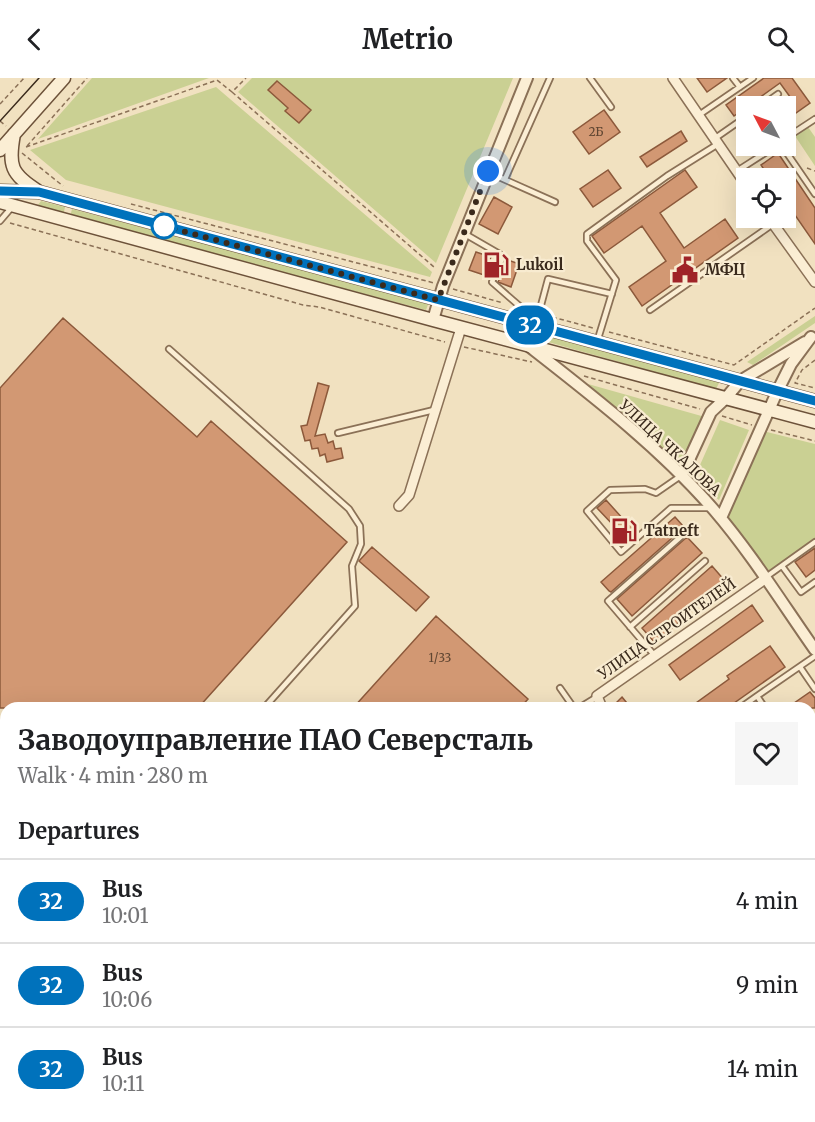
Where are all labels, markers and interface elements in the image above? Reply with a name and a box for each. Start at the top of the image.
text: Metrio [362,22,453,56]
icon: back [18,23,51,56]
icon: search [764,23,797,56]
north arrow [736,96,796,156]
map controls [736,96,796,228]
house number: 2Б [588,124,604,139]
your location [473,156,503,186]
button: locate [736,168,796,228]
unlabelled marker [151,213,177,239]
fuel station icon: Lukoil [481,250,511,280]
place label: Lukoil [516,255,563,274]
public building icon: МФЦ [670,255,700,285]
place label: МФЦ [705,260,745,279]
line badge: 32 [503,306,557,344]
text: 32 [518,312,542,339]
street label: УЛИЦА ЧКАЛОВА [615,395,725,500]
fuel station icon: Tatneft [609,516,639,546]
place label: Tatneft [644,521,699,540]
street label: УЛИЦА СТРОИТЕЛЕЙ [593,573,739,684]
house number: 1/33 [429,650,452,665]
text: Заводоуправление ПАО Северсталь [18,722,533,758]
button: heart [735,722,798,785]
text: Walk · 4 min · 280 m [18,763,208,788]
text: Departures [18,817,140,845]
text: Bus [102,875,143,903]
text: 4 min [736,887,798,915]
text: 32 [39,888,63,915]
text: 10:01 [102,903,148,928]
text: Bus [102,959,143,987]
text: 9 min [736,971,798,999]
text: 32 [39,972,63,999]
text: 10:06 [102,987,152,1012]
text: Bus [102,1043,143,1071]
text: 14 min [727,1055,798,1083]
text: 32 [39,1056,63,1083]
text: 10:11 [102,1071,144,1096]

